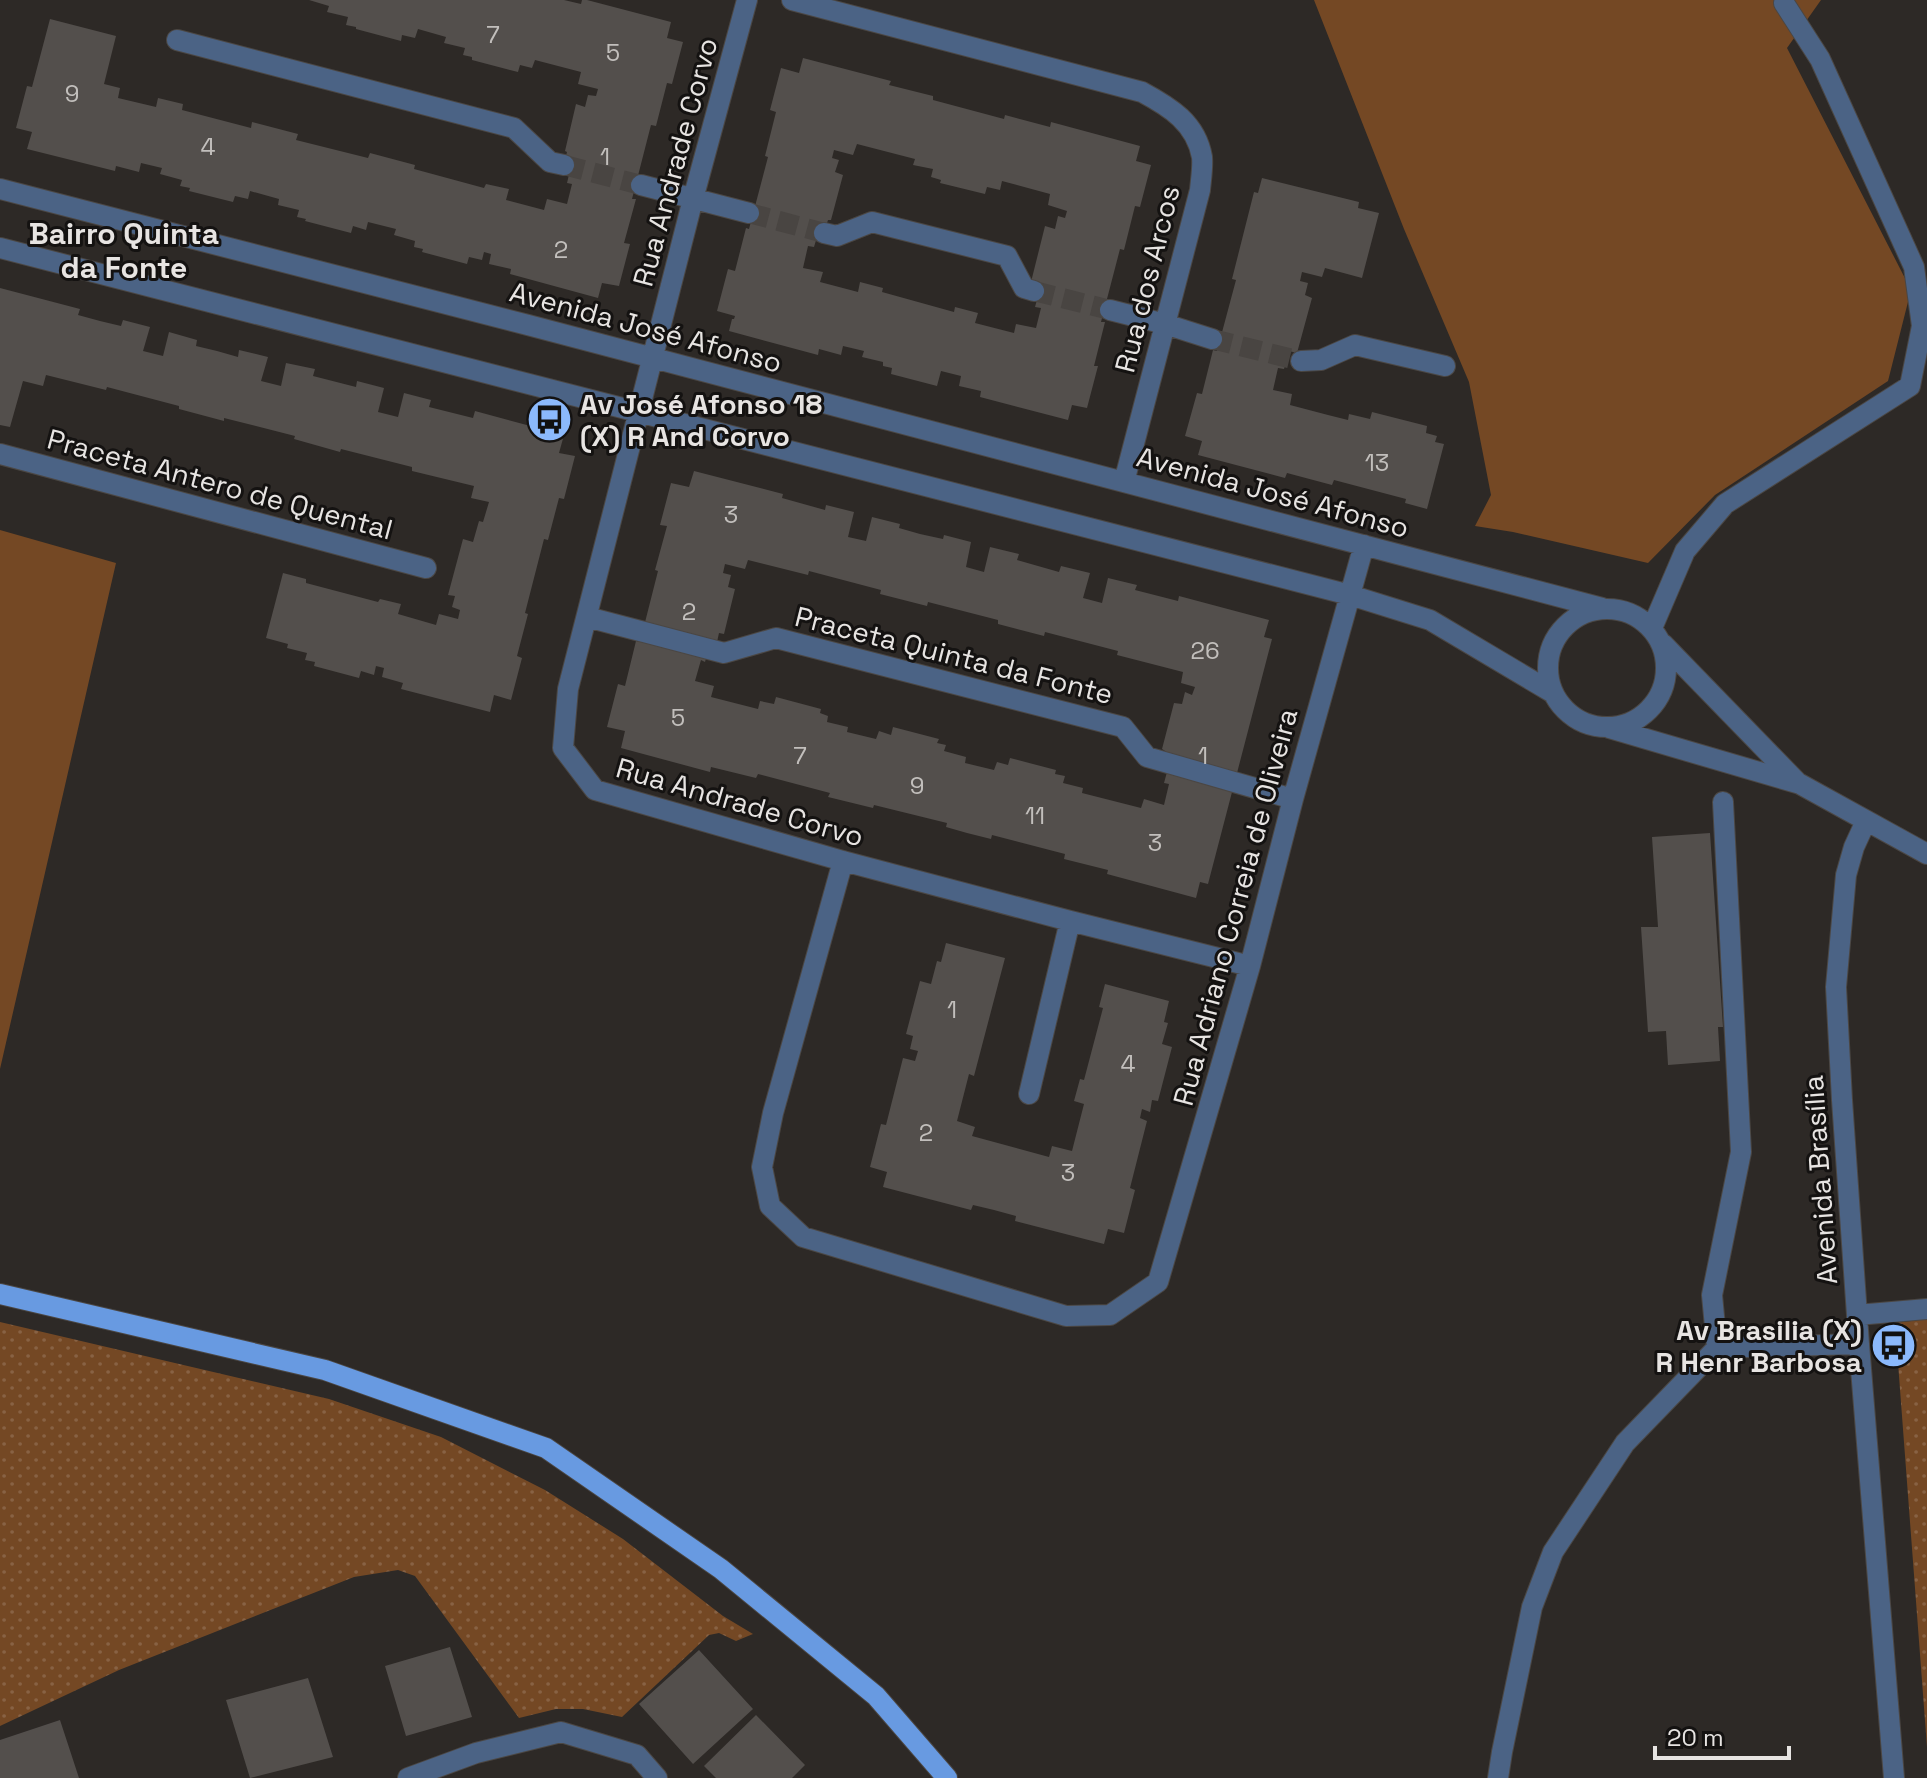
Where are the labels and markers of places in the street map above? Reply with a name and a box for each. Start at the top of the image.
place label: Av José Afonso 18 (X) R And Corvo [580,386,822,454]
bus stop icon: Av José Afonso 18 (X) R And Corvo [525,396,573,444]
place label: Av Brasilia (X) R Henr Barbosa [1656,1312,1862,1380]
bus stop icon: Av Brasilia (X) R Henr Barbosa [1869,1322,1917,1370]

